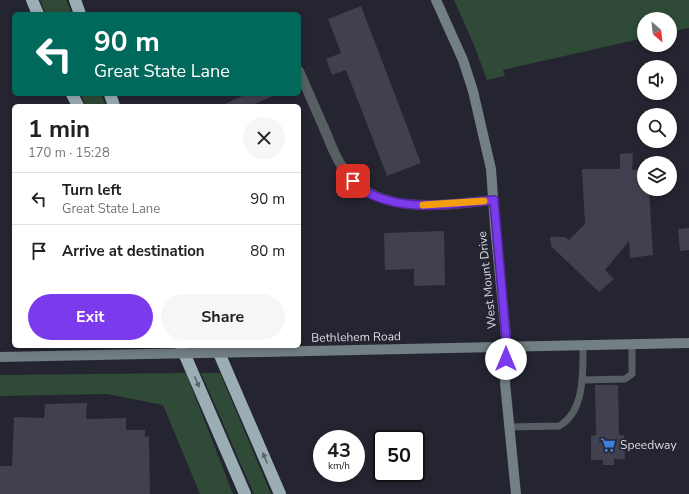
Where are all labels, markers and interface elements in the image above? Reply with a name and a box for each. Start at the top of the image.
north arrow [637,12,677,52]
map controls [637,12,677,196]
text: 90 m [94,23,160,61]
icon: left [28,28,80,80]
text: Great State Lane [94,59,230,83]
button: sound [637,60,677,100]
button: search [637,108,677,148]
text: 1 min [28,113,90,145]
button: close [243,117,285,159]
text: 170 m · 15:28 [28,144,110,162]
button: layers [637,156,677,196]
pin [336,164,370,198]
icon: arrive [342,170,364,192]
text: Turn left [62,180,121,200]
icon: left [28,188,50,210]
text: 90 m [250,189,285,209]
text: Great State Lane [62,200,160,218]
street label: West Mount Drive [474,230,500,330]
icon: arrive [28,240,50,262]
text: Arrive at destination [62,241,205,261]
text: 80 m [250,241,285,261]
button: Exit [28,294,153,340]
button: Share [161,294,285,340]
street label: Bethlehem Road [311,328,401,346]
position arrow [485,338,527,380]
one-way arrow [194,376,200,388]
speed limit sign: 50 [373,430,425,482]
supermarket icon: Speedway [599,436,617,454]
text: 43 [327,437,351,464]
place label: Speedway [620,437,677,453]
one-way arrow [262,453,268,464]
text: km/h [328,459,350,473]

